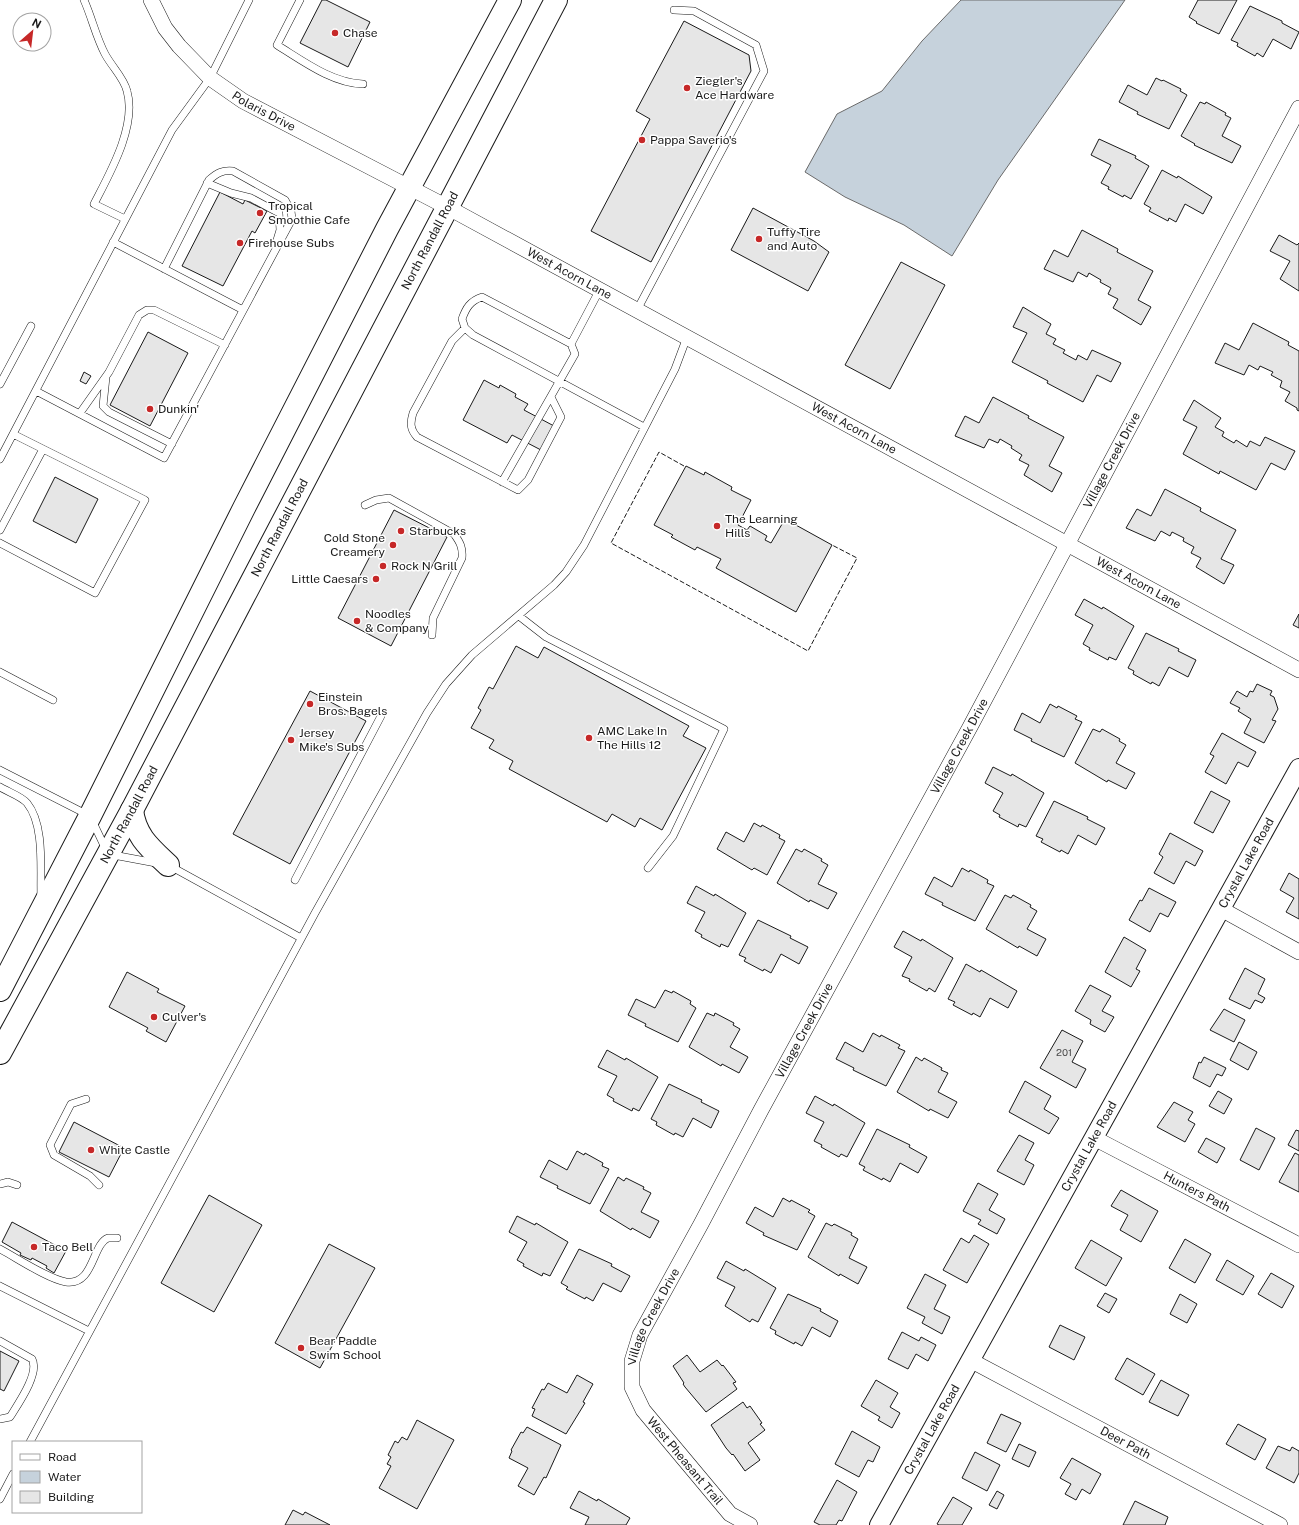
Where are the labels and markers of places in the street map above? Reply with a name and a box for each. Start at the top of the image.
place label: Chase [343,26,378,40]
marker: Chase [330,28,340,38]
place label: Ziegler's Ace Hardware [695,74,774,102]
marker: Ziegler's Ace Hardware [682,83,692,93]
place label: Pappa Saverio's [650,133,737,147]
marker: Pappa Saverio's [637,135,647,145]
place label: Tropical Smoothie Cafe [268,199,350,227]
marker: Tropical Smoothie Cafe [255,208,265,218]
place label: Tuffy Tire and Auto [767,225,821,253]
marker: Tuffy Tire and Auto [754,234,764,244]
place label: Firehouse Subs [248,236,334,250]
marker: Firehouse Subs [235,238,245,248]
place label: Dunkin' [158,402,199,416]
marker: Dunkin' [145,404,155,414]
place label: The Learning Hills [725,512,798,540]
marker: The Learning Hills [712,521,722,531]
place label: Starbucks [409,524,466,538]
marker: Starbucks [396,526,406,536]
place label: Cold Stone Creamery [324,531,386,559]
marker: Cold Stone Creamery [388,540,398,550]
place label: Rock N Grill [391,559,458,573]
marker: Rock N Grill [378,561,388,571]
place label: Little Caesars [291,572,368,586]
marker: Little Caesars [371,574,381,584]
place label: Noodles & Company [365,607,429,635]
marker: Noodles & Company [352,616,362,626]
place label: Einstein Bros. Bagels [318,690,387,718]
marker: Einstein Bros. Bagels [305,699,315,709]
place label: AMC Lake In The Hills 12 [597,724,667,752]
place label: Jersey Mike's Subs [299,726,364,754]
marker: AMC Lake In The Hills 12 [584,733,594,743]
marker: Jersey Mike's Subs [286,735,296,745]
place label: Culver's [162,1010,206,1024]
marker: Culver's [149,1012,159,1022]
place label: White Castle [99,1143,170,1157]
marker: White Castle [86,1145,96,1155]
place label: Taco Bell [42,1240,93,1254]
marker: Taco Bell [29,1242,39,1252]
place label: Bear Paddle Swim School [309,1334,382,1362]
marker: Bear Paddle Swim School [296,1343,306,1353]

